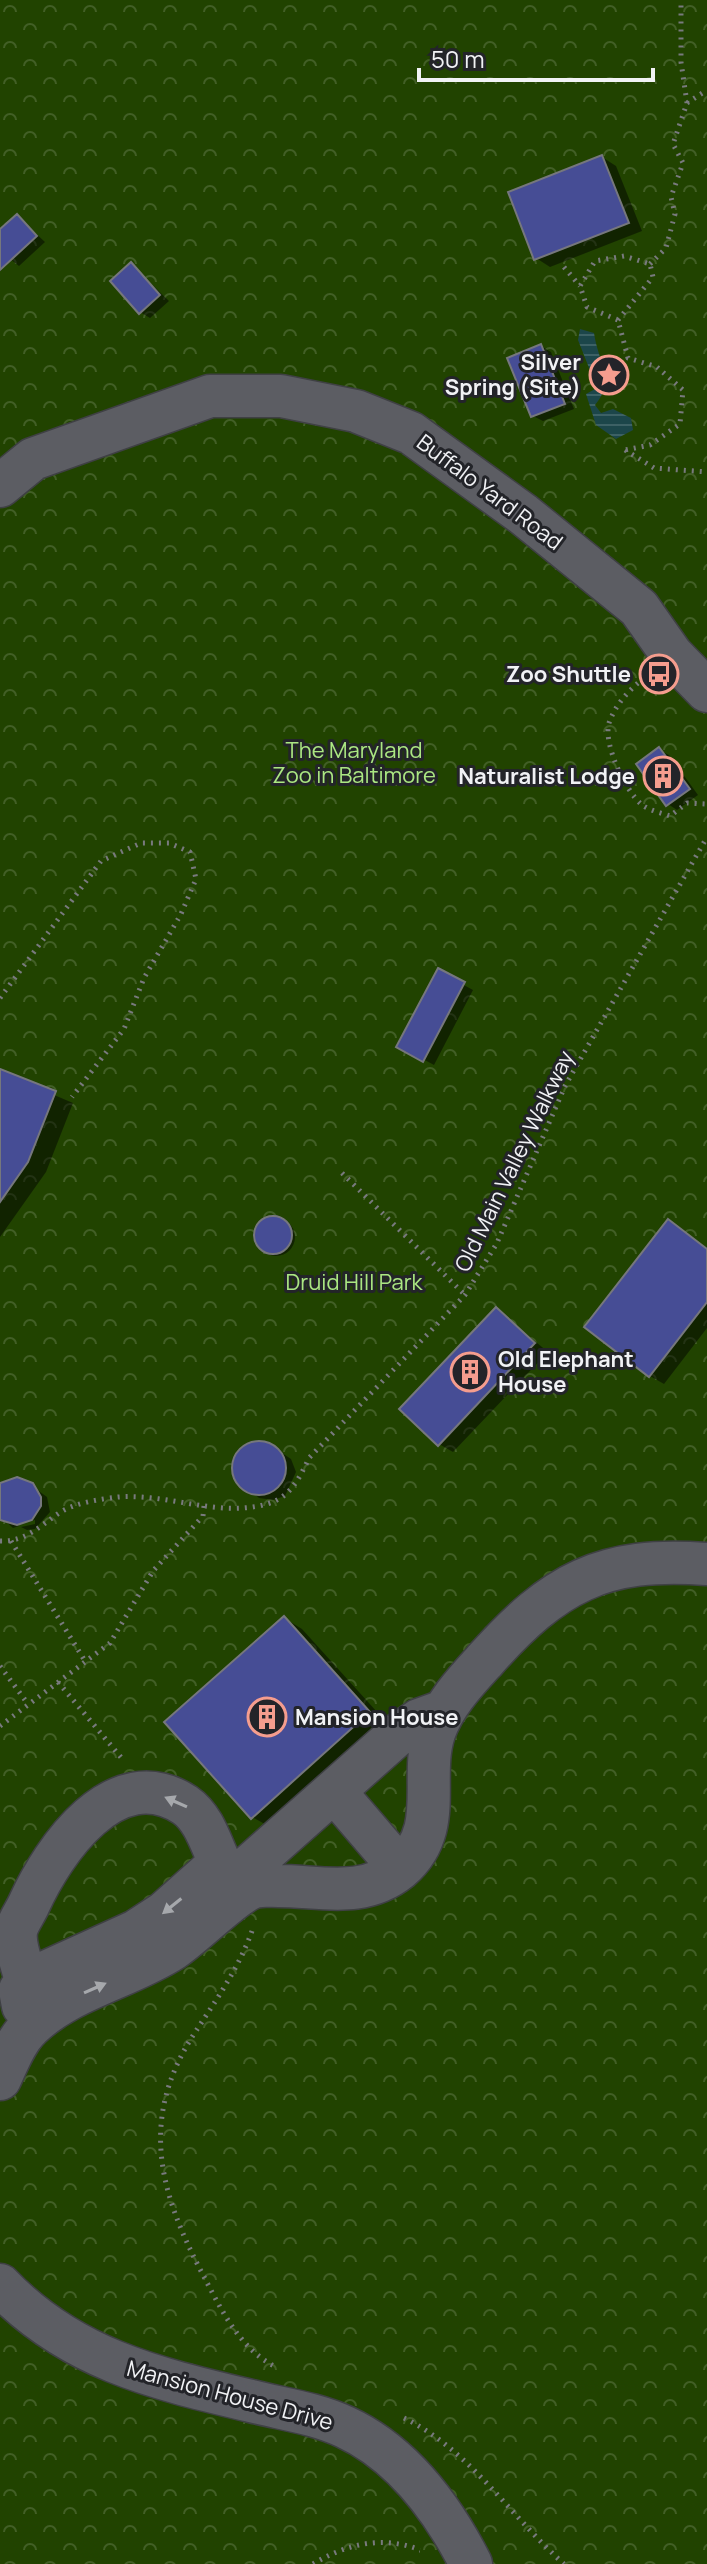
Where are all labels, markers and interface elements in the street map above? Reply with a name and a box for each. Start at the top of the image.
scale bar [419,32,653,82]
text: 50 m [431,42,485,75]
place label: Silver Spring (Site) [445,347,581,402]
place icon: Silver Spring (Site) [588,354,630,396]
street label: Buffalo Yard Road [411,427,569,557]
bus stop icon: Zoo Shuttle [638,653,680,695]
place label: Zoo Shuttle [506,659,631,689]
park label: The Maryland Zoo in Baltimore [272,735,436,790]
building icon: Naturalist Lodge [642,755,684,797]
place label: Naturalist Lodge [458,761,635,791]
street label: Old Main Valley Walkway [447,1045,581,1277]
park label: Druid Hill Park [285,1267,424,1297]
place label: Old Elephant House [498,1344,634,1399]
building icon: Old Elephant House [449,1351,491,1393]
building icon: Mansion House [246,1696,288,1738]
place label: Mansion House [295,1702,458,1732]
one-way arrow [164,1796,188,1809]
one-way arrow [162,1897,182,1914]
one-way arrow [84,1981,107,1995]
street label: Mansion House Drive [124,2353,337,2437]

